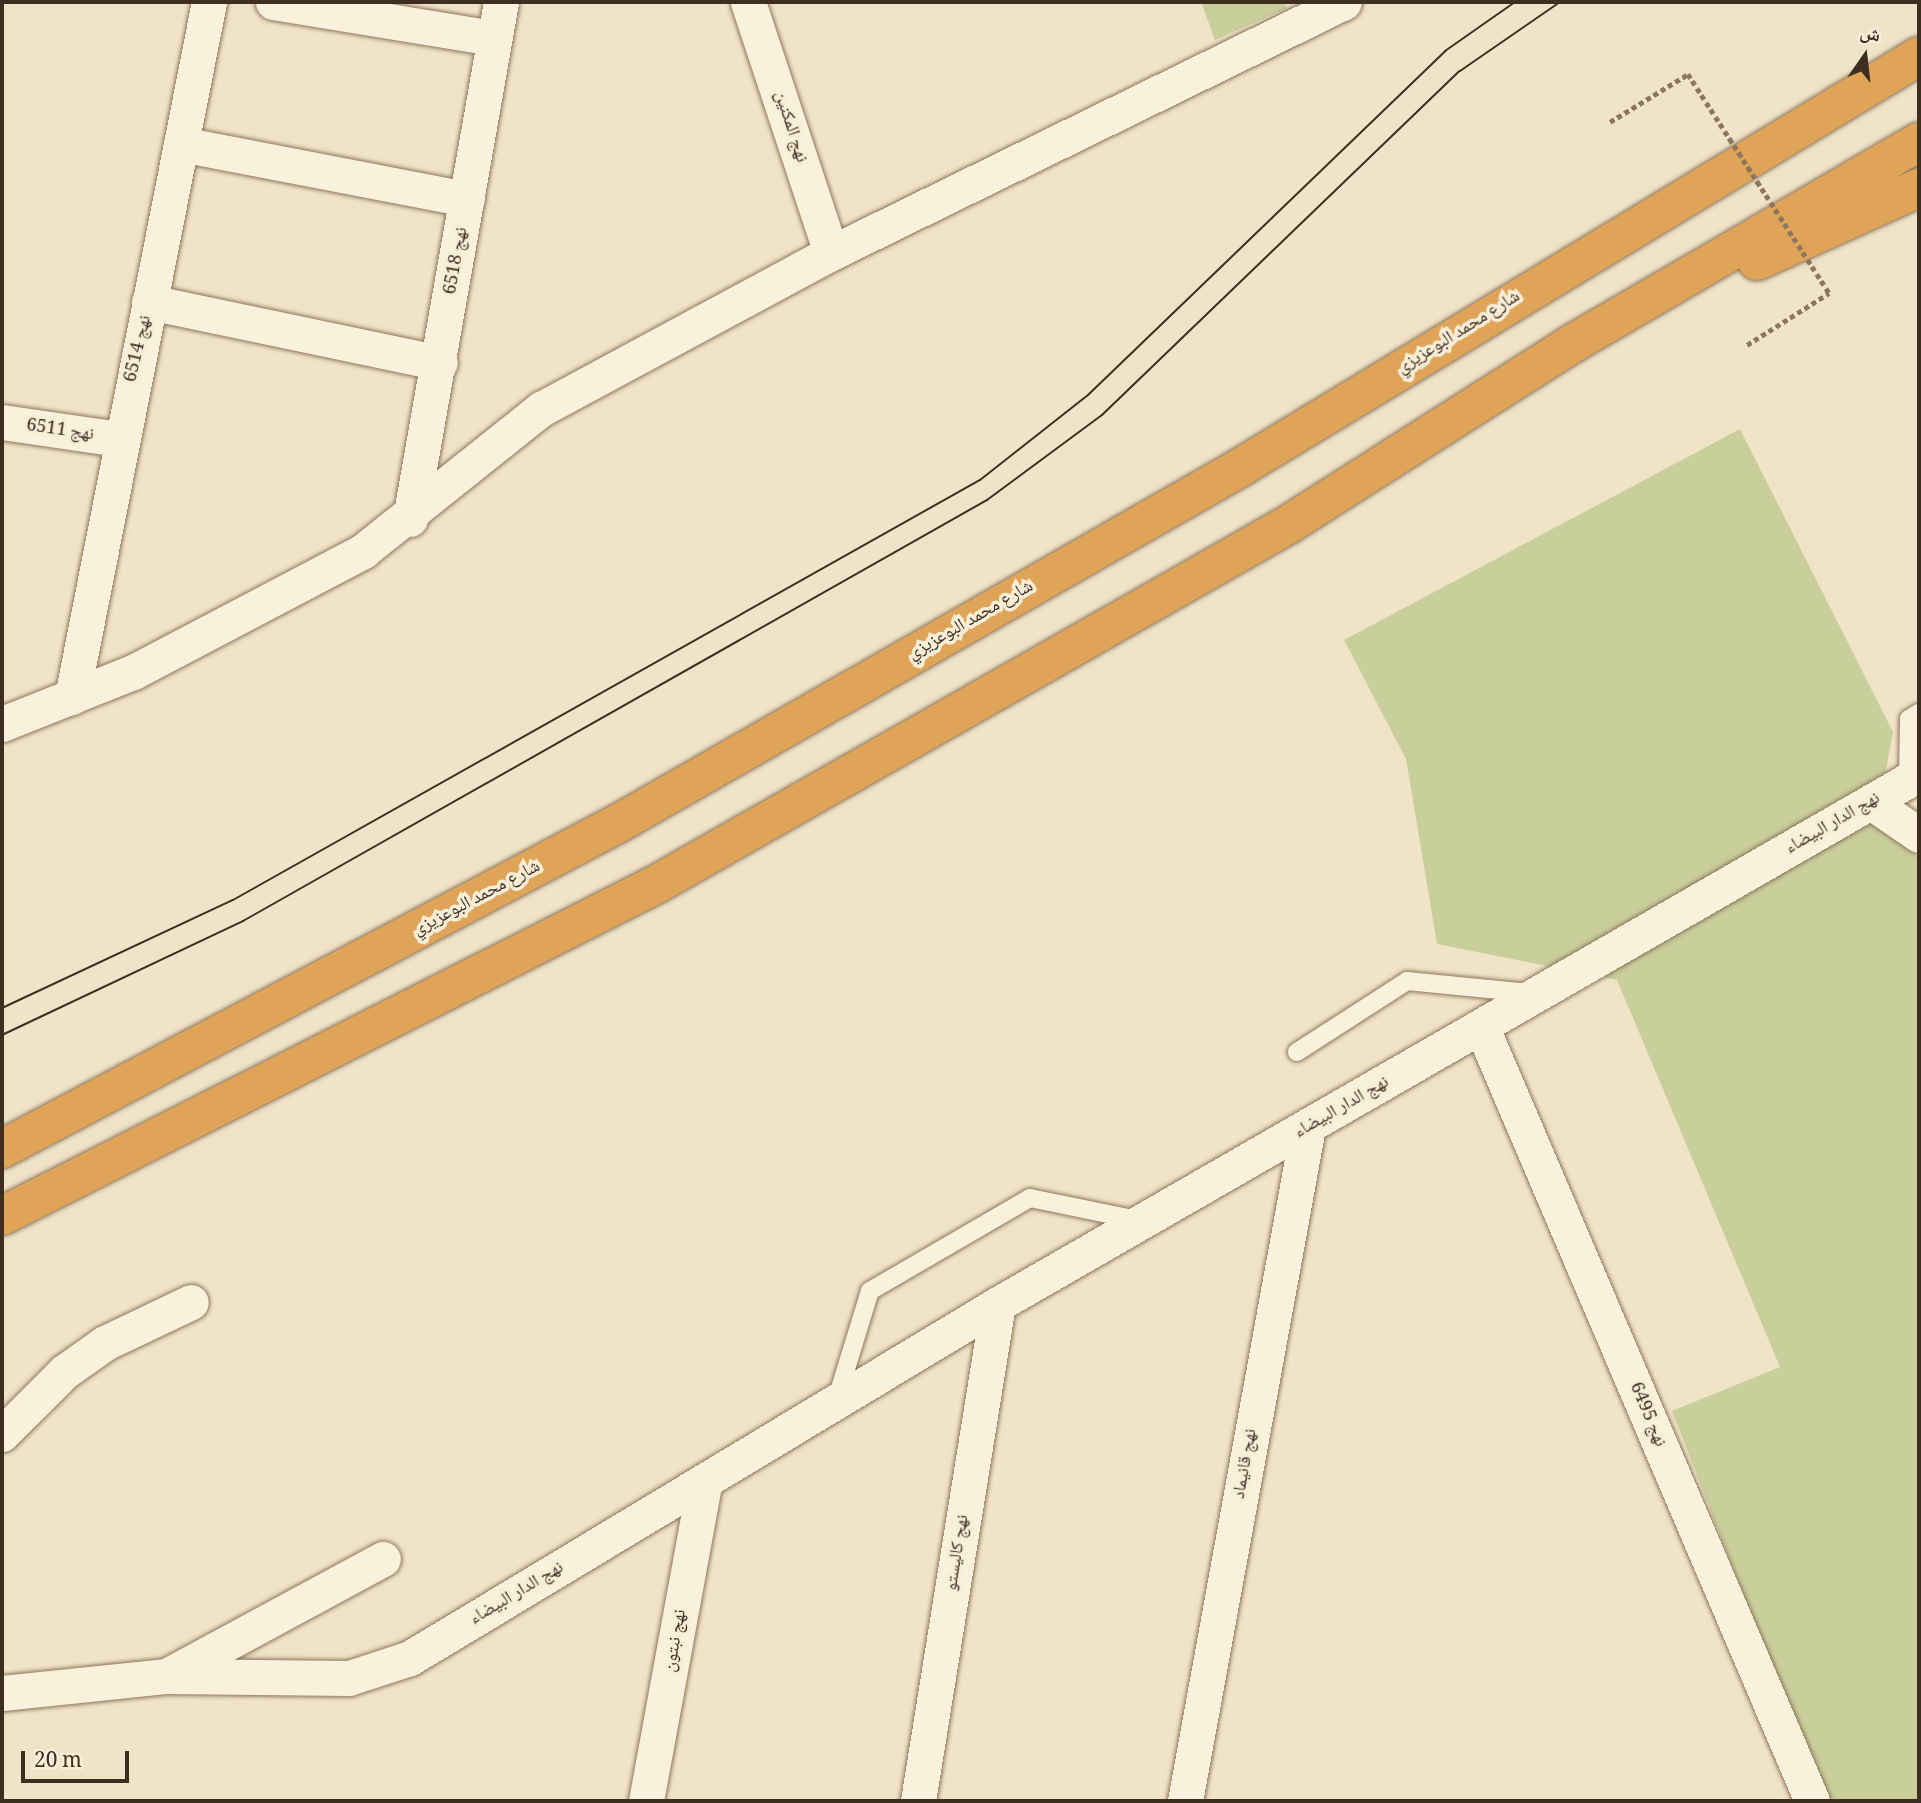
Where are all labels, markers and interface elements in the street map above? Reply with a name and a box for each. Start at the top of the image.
text: ش [1856,18,1884,54]
north arrow [1830,21,1900,91]
street label: نهج المكنين [768,89,812,165]
street label: نهج 6518 [440,226,474,296]
street label: شارع محمد البوعزيزي [1393,286,1525,380]
street label: نهج 6514 [121,313,157,385]
street label: نهج 6511 [25,416,95,446]
street label: شارع محمد البوعزيزي [905,576,1037,666]
street label: نهج الدار البيضاء [1782,788,1884,860]
street label: شارع محمد البوعزيزي [410,856,544,942]
street label: نهج الدار البيضاء [1291,1072,1393,1144]
street label: نهج 6495 [1624,1379,1670,1451]
street label: نهج قانيماد [1229,1427,1263,1501]
street label: نهج كاليستو [941,1513,975,1593]
street label: نهج الدار البيضاء [466,1557,568,1631]
street label: نهج نبتون [660,1608,692,1674]
scale bar [24,1736,133,1780]
text: 20 m [34,1745,82,1780]

